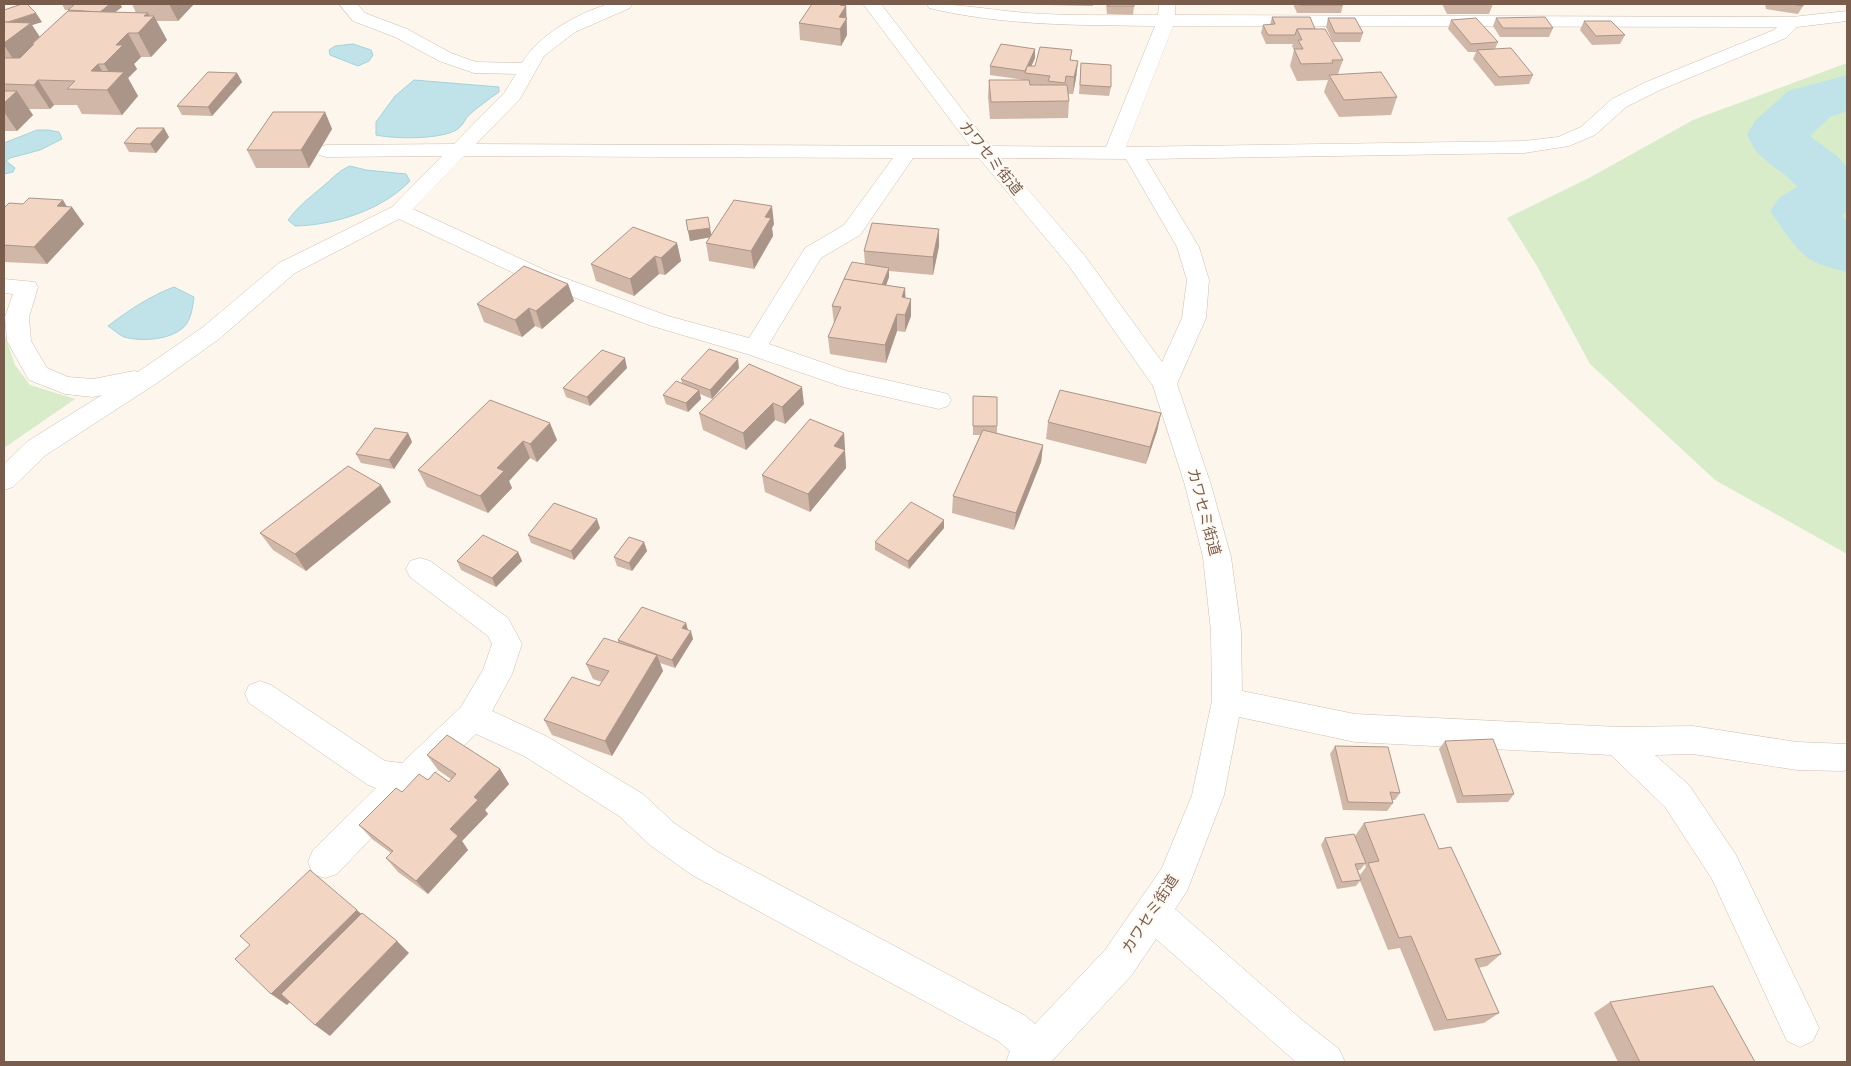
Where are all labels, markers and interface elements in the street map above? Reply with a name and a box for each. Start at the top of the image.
street label: カワセミ街道 [956,117,1026,199]
street label: カワセミ街道 [1184,466,1224,558]
street label: カワセミ街道 [1118,871,1182,957]

